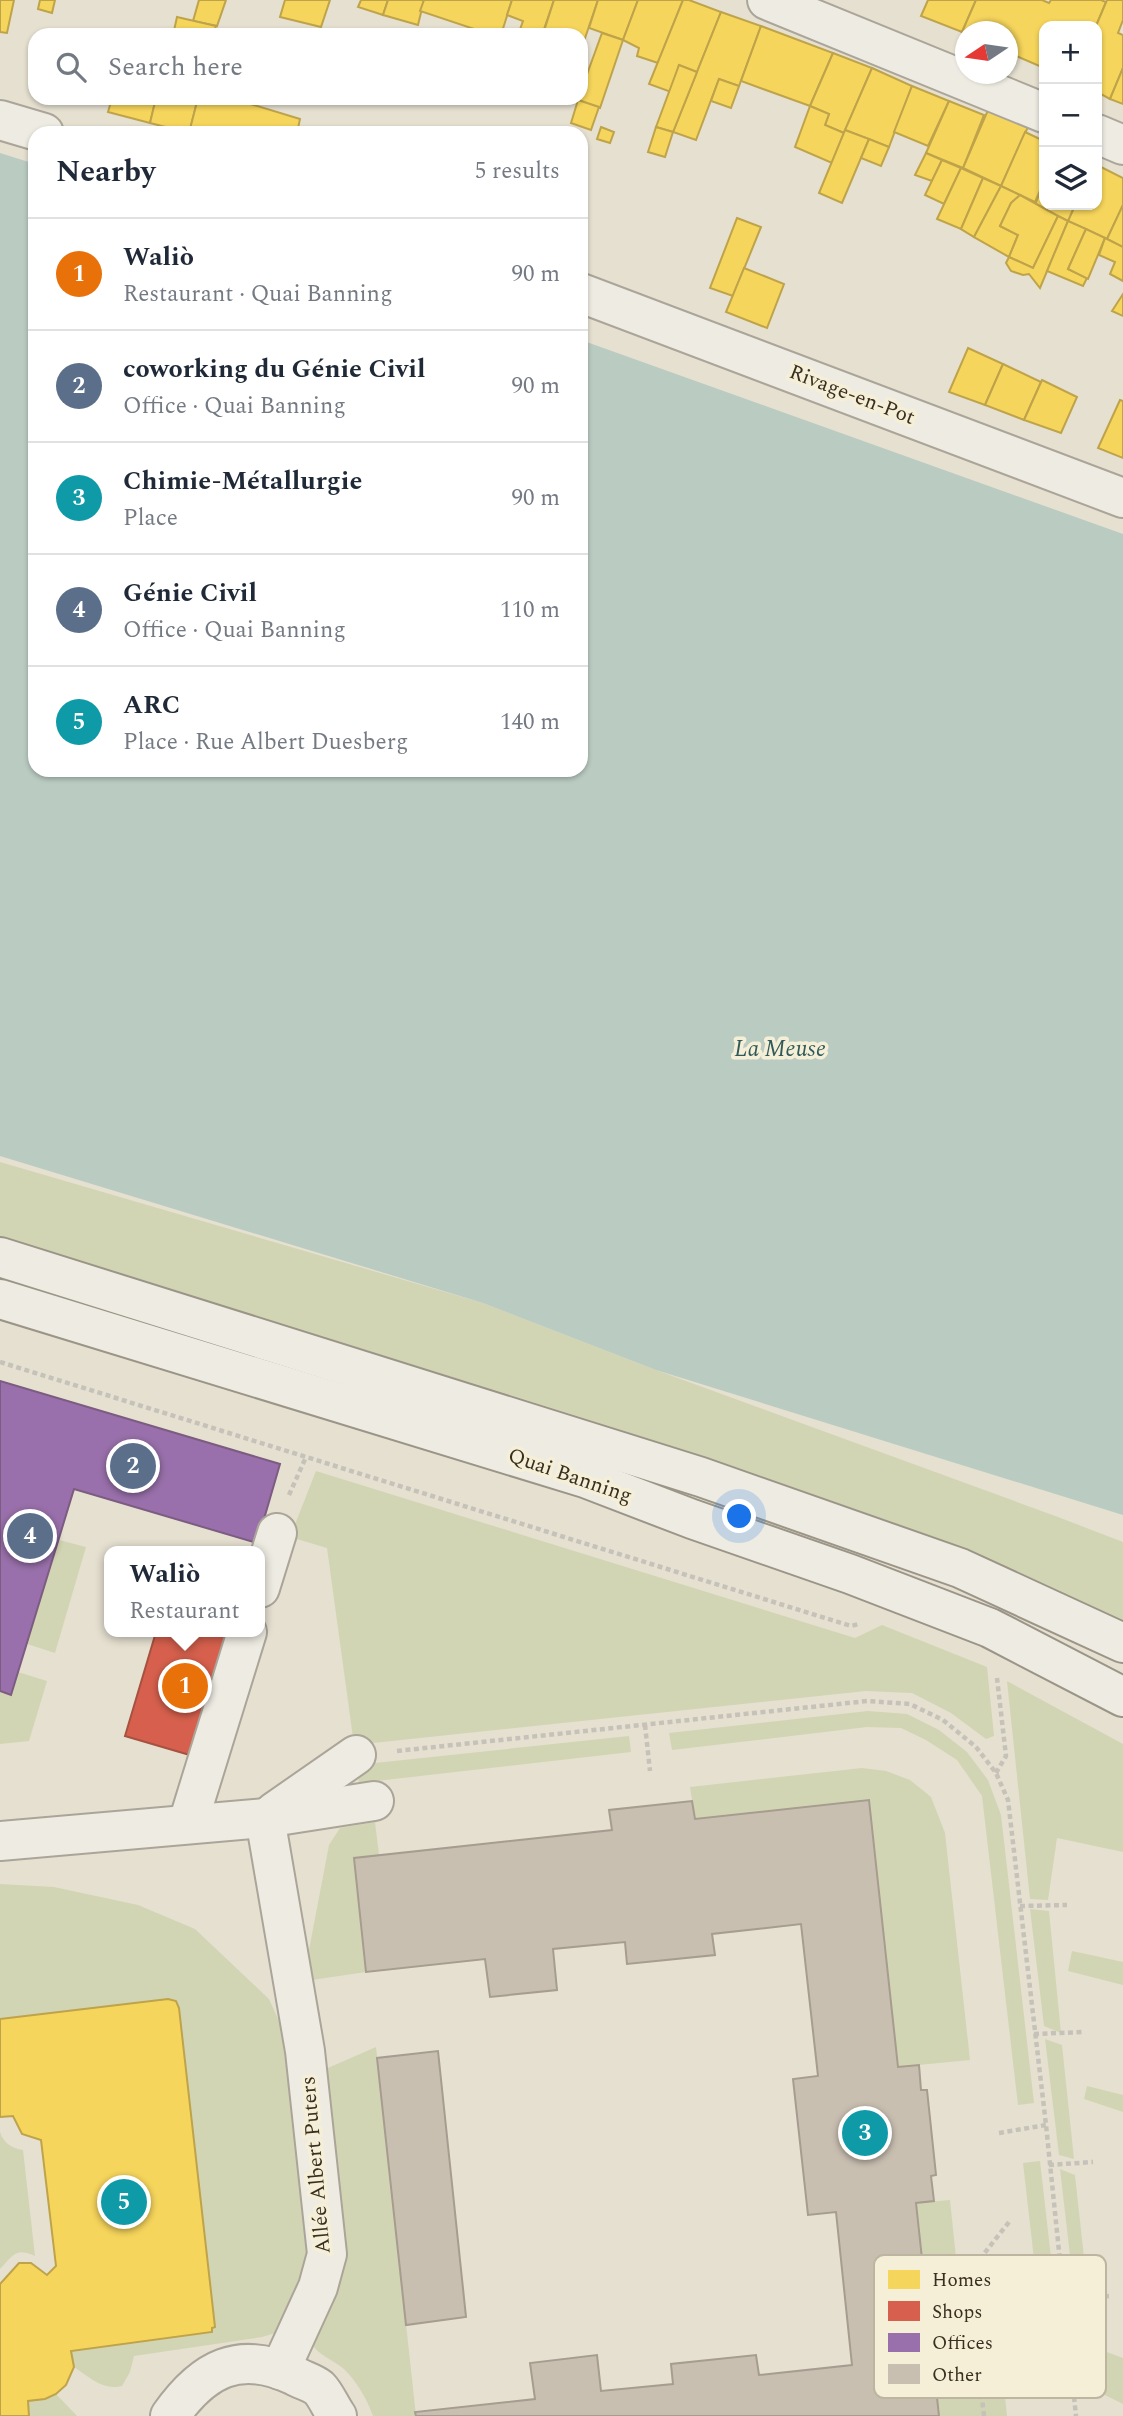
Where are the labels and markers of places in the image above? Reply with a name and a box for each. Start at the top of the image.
pin: 2 [110,1440,156,1492]
pin: 4 [7,1510,53,1562]
pin: 1 [162,1660,208,1712]
pin: 3 [842,2107,888,2159]
pin: 5 [101,2176,147,2228]

